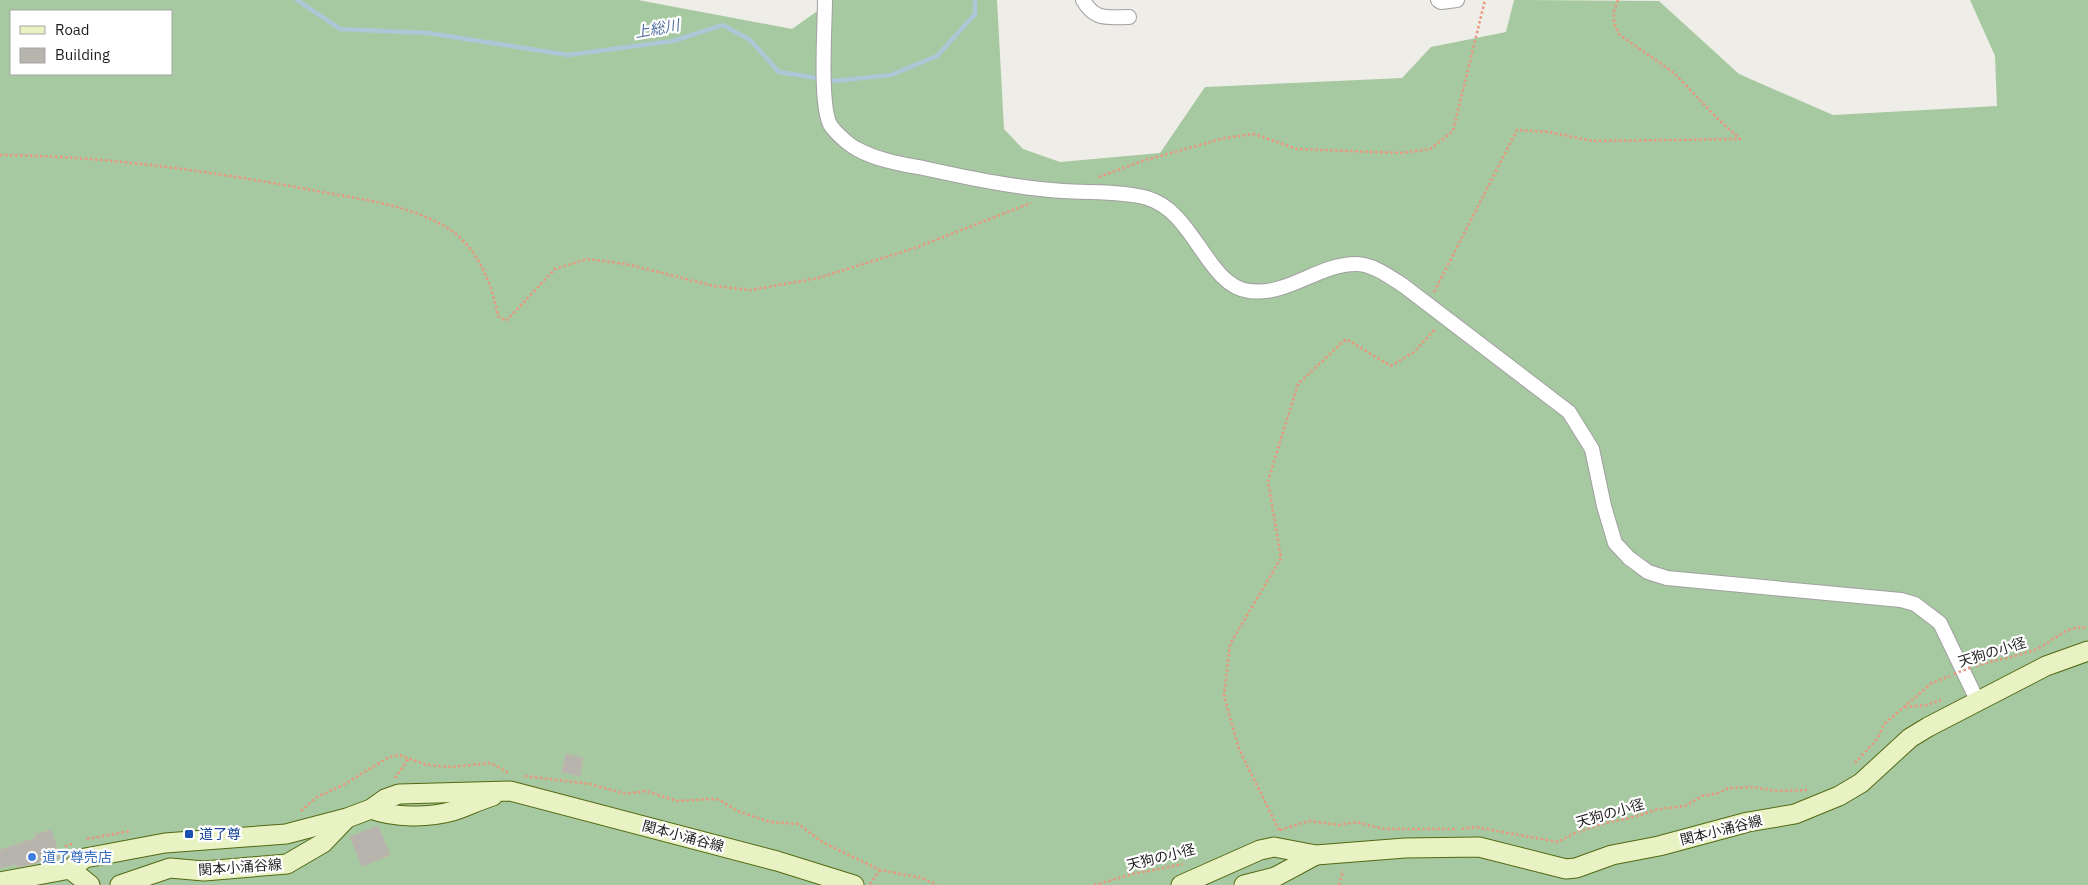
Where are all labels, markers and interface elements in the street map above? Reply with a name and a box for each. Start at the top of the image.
legend [10,10,172,75]
water label: 上総川 [633,15,683,42]
text: Road [55,20,90,39]
text: Building [55,45,110,64]
street label: 天狗の小径 [1956,633,2028,671]
street label: 天狗の小径 [1574,795,1646,831]
street label: 関本小涌谷線 [1678,811,1764,849]
street label: 関本小涌谷線 [640,816,726,856]
place label: 道了尊 [199,825,241,843]
marker: 道了尊 [183,828,195,840]
street label: 天狗の小径 [1125,840,1197,874]
place label: 道了尊売店 [42,848,112,866]
marker: 道了尊売店 [26,851,38,863]
street label: 関本小涌谷線 [197,855,283,879]

